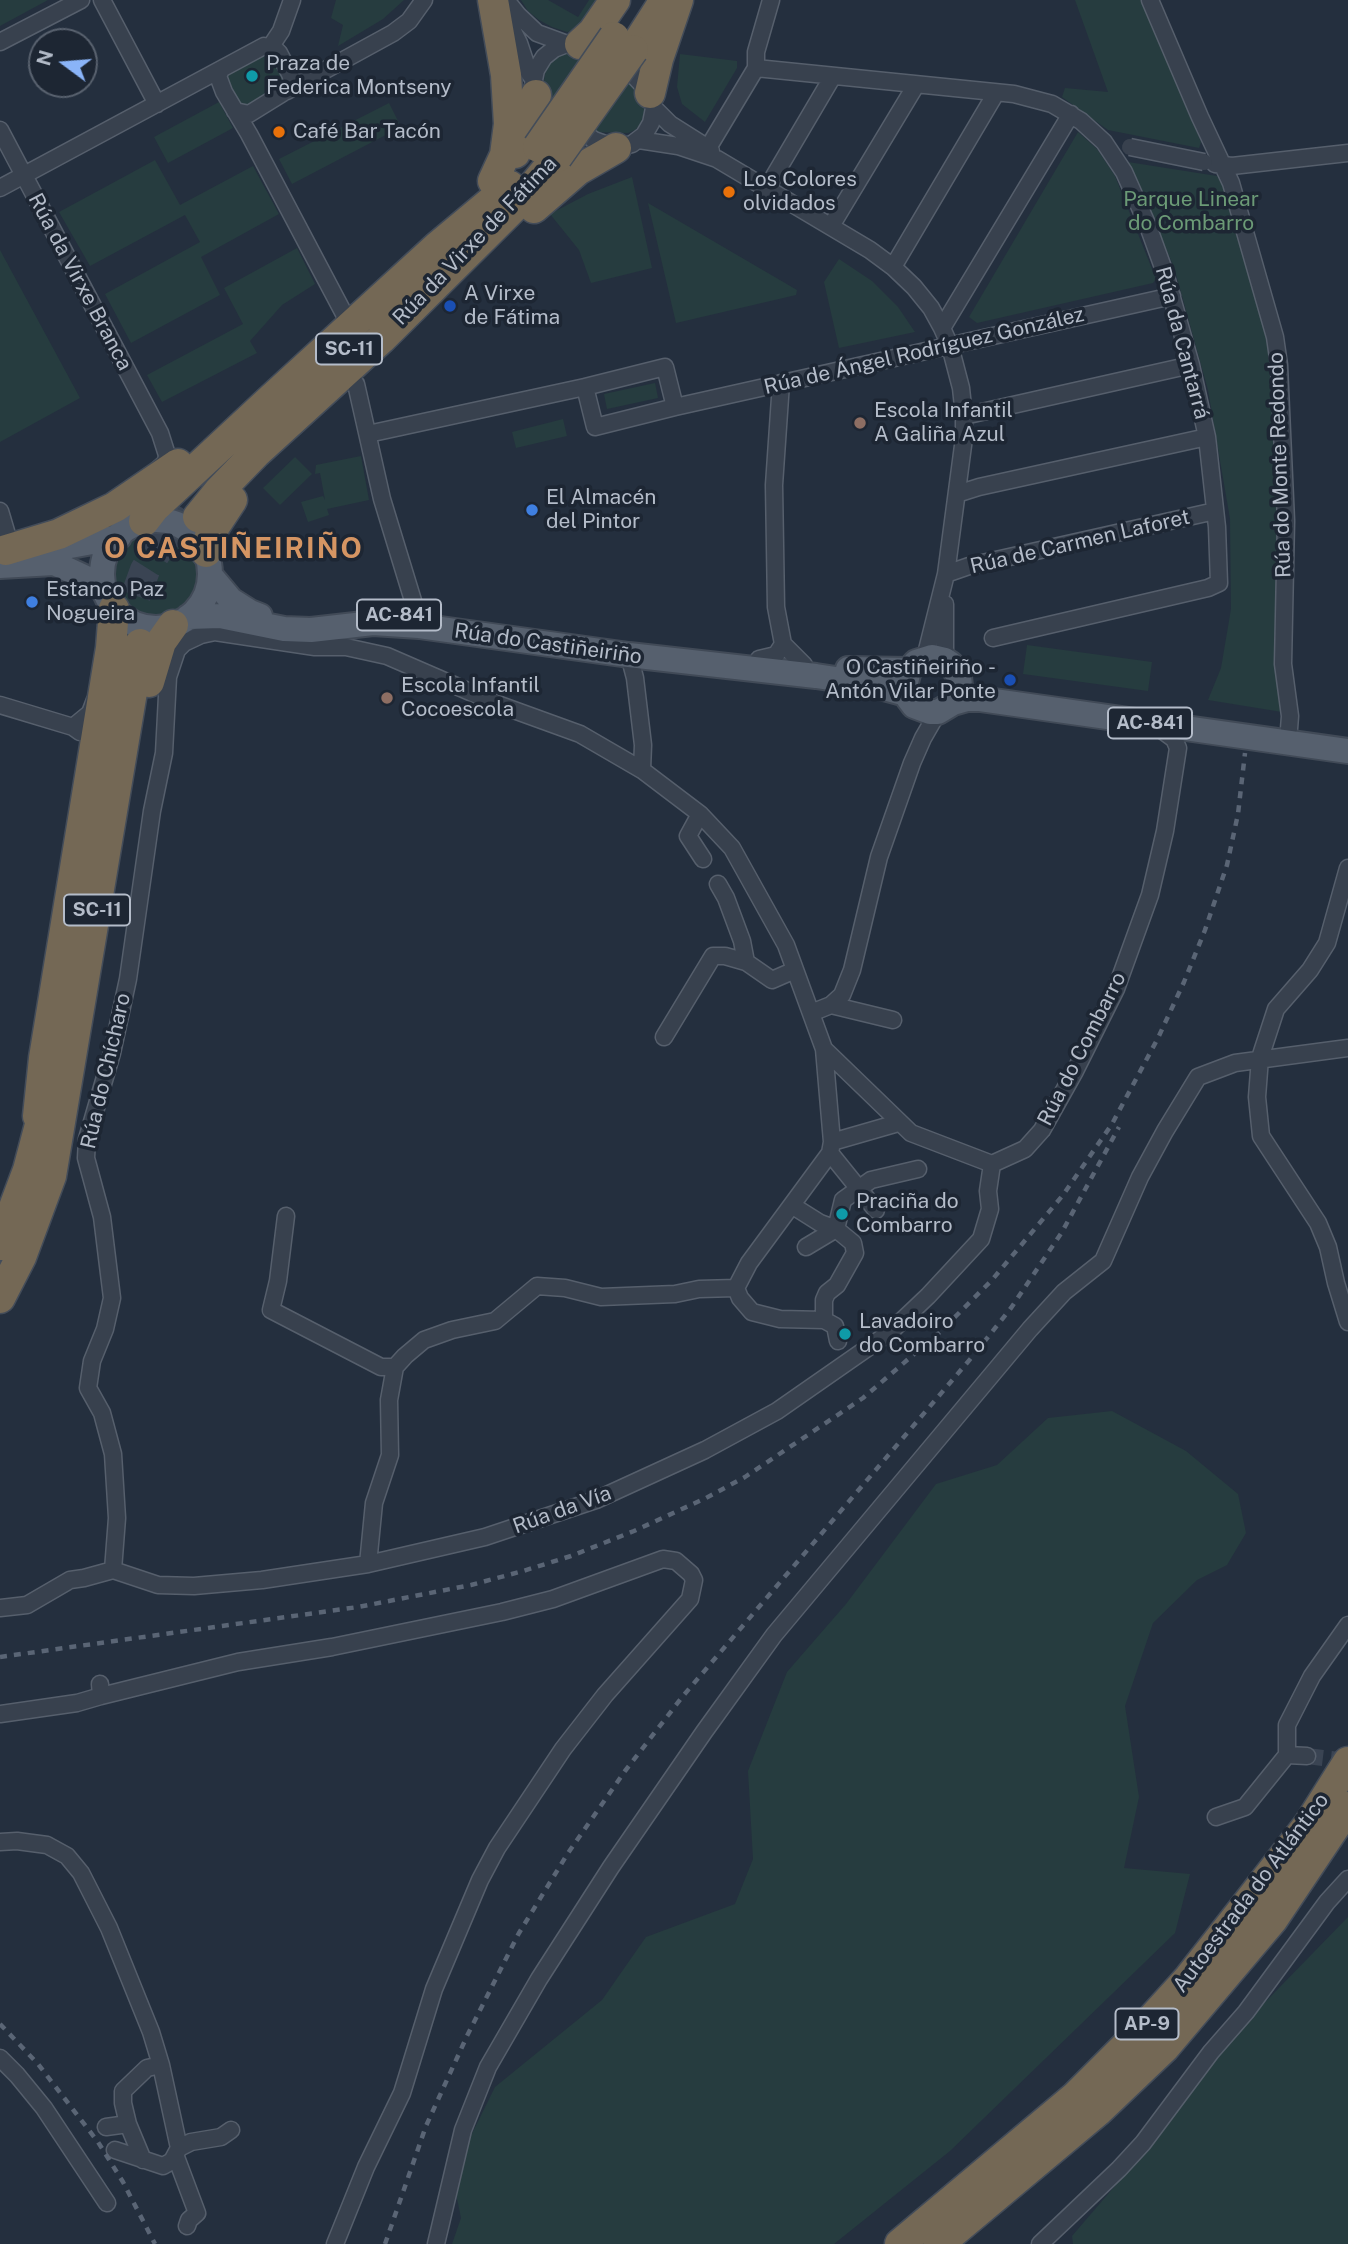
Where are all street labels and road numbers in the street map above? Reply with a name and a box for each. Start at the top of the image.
street label: Rúa da Virxe de Fátima [388,151,562,331]
street label: Rúa da Virxe Branca [23,189,137,375]
street label: Rúa da Cantarrá [1149,264,1215,422]
street label: Rúa de Ángel Rodríguez González [761,302,1087,400]
road number: SC-11 [316,334,382,364]
street label: Rúa do Monte Redondo [1263,352,1297,578]
street label: Rúa de Carmen Laforet [968,504,1192,580]
road number: AC-841 [357,600,441,630]
street label: Rúa do Castiñeiriño [453,618,643,670]
road number: AC-841 [1108,708,1192,738]
road number: SC-11 [64,894,130,926]
street label: Rúa do Combarro [1032,968,1132,1130]
street label: Rúa do Chícharo [76,991,136,1151]
street label: Rúa da Vía [509,1481,615,1539]
street label: Autoestrada do Atlántico [1168,1788,1334,1998]
road number: AP-9 [1116,2008,1178,2040]

